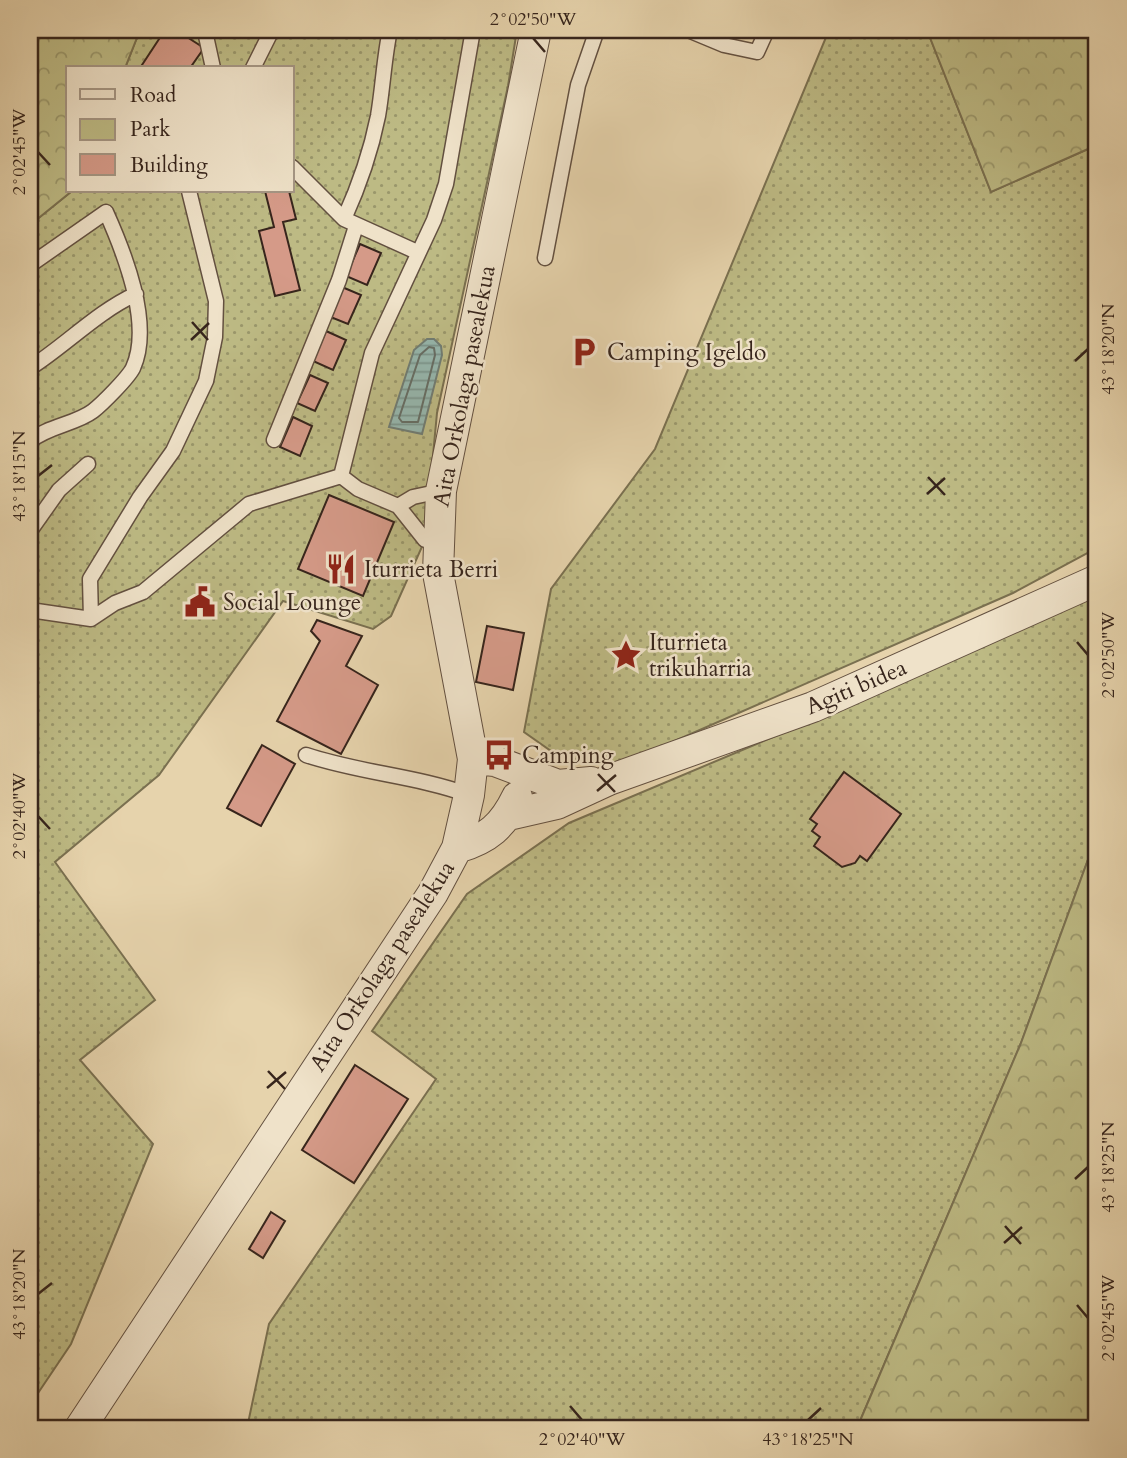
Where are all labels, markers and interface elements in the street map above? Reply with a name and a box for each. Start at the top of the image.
text: 2°02'50"W [490,7,576,32]
legend [66,66,294,192]
text: Road [130,81,176,110]
text: 2°02'45"W [7,109,32,195]
text: Park [130,115,171,144]
text: Building [130,151,208,180]
street label: Aita Orkolaga pasealekua [425,263,503,509]
text: 43°18'20"N [1096,303,1121,395]
parking icon: Camping Igeldo [567,335,601,369]
place label: Camping Igeldo [607,337,767,368]
text: 43°18'15"N [7,430,32,522]
restaurant icon: Iturrieta Berri [324,552,358,586]
place label: Iturrieta Berri [364,554,498,585]
public building icon: Social Lounge [183,585,217,619]
place label: Social Lounge [223,587,361,618]
text: 2°02'50"W [1096,612,1121,698]
place label: Iturrieta trikuharria [649,627,752,684]
place icon: Iturrieta trikuharria [609,638,643,672]
street label: Agiti bidea [801,652,911,722]
bus stop icon: Camping [482,738,516,772]
place label: Camping [522,740,614,771]
text: 2°02'40"W [7,773,32,859]
street label: Aita Orkolaga pasealekua [302,855,462,1077]
text: 43°18'25"N [1096,1121,1121,1213]
text: 43°18'20"N [7,1248,32,1340]
text: 2°02'45"W [1096,1275,1121,1361]
text: 2°02'40"W [539,1427,625,1452]
text: 43°18'25"N [762,1427,854,1452]

